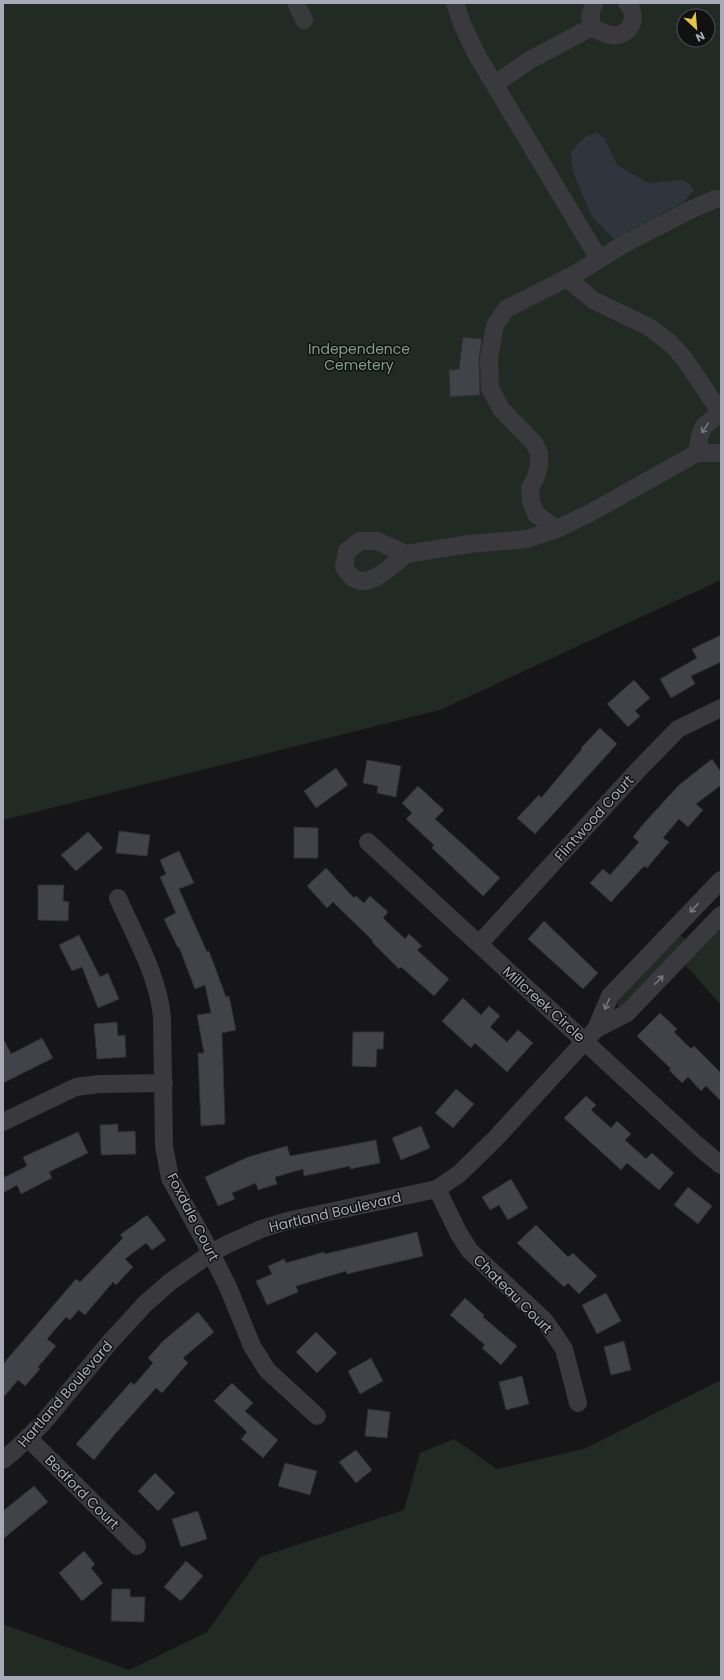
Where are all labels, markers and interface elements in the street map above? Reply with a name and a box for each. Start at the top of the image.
north arrow [676,8,716,48]
text: N [693,28,708,46]
park label: Independence Cemetery [308,339,410,375]
one-way arrow [701,423,709,434]
street label: Flintwood Court [550,771,638,865]
one-way arrow [689,903,699,913]
street label: Millcreek Circle [498,962,590,1047]
one-way arrow [655,975,664,985]
one-way arrow [603,997,610,1009]
street label: Foxdale Court [162,1169,224,1265]
street label: Hartland Boulevard [267,1187,403,1237]
street label: Chateau Court [469,1250,557,1338]
street label: Hartland Boulevard [13,1336,117,1452]
street label: Bedford Court [40,1450,124,1534]

